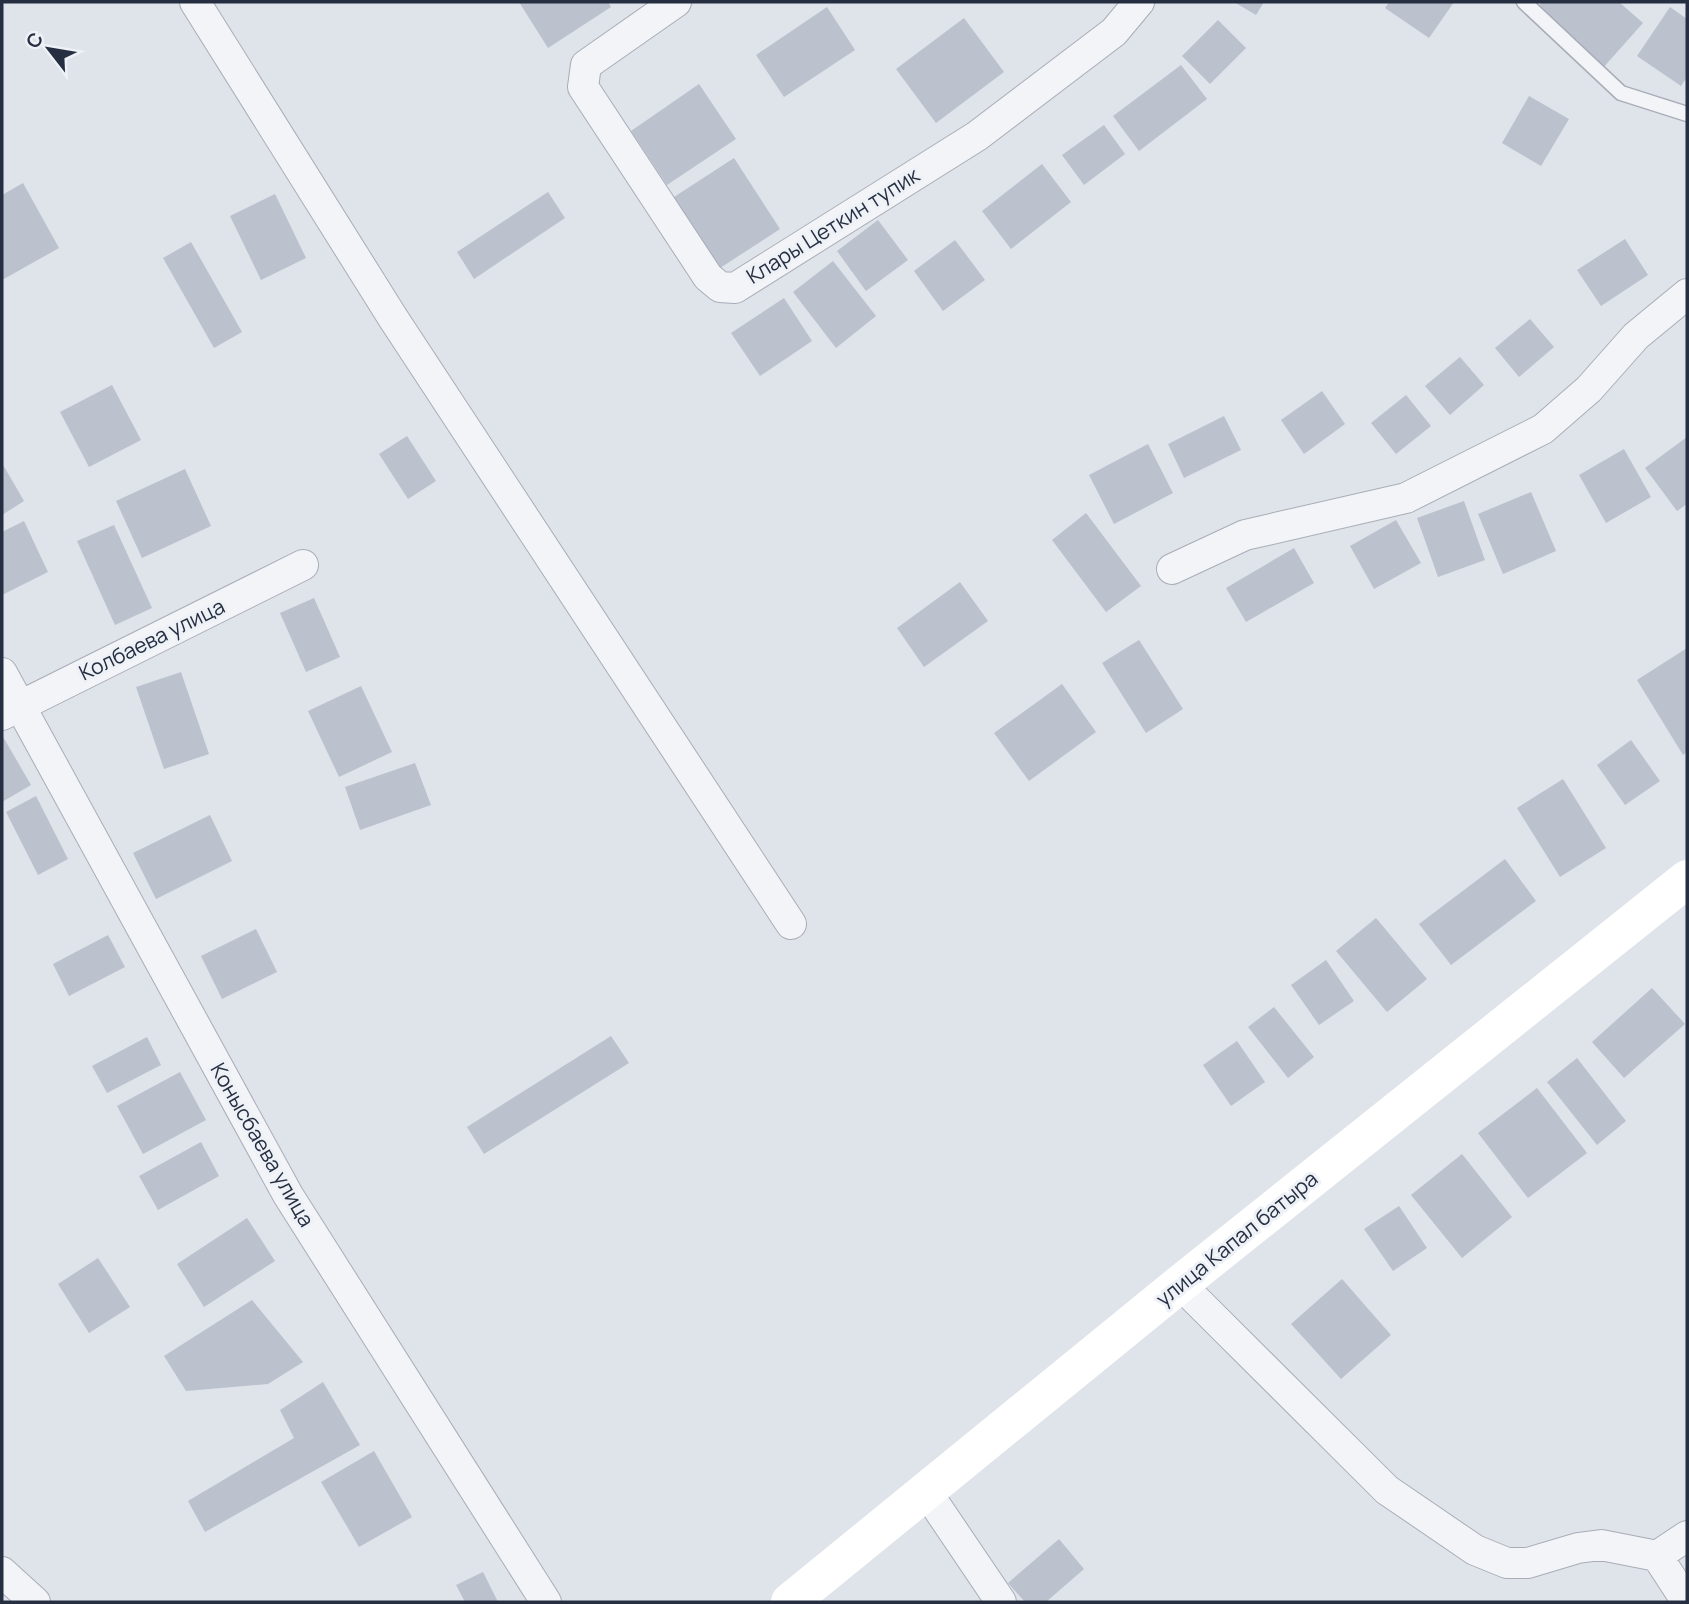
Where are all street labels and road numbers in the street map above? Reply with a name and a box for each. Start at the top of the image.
street label: Клары Цеткин тупик [741,160,925,290]
street label: Колбаева улица [74,592,229,686]
street label: Конысбаева улица [205,1057,321,1232]
street label: улица Капал батыра [1150,1164,1323,1312]

